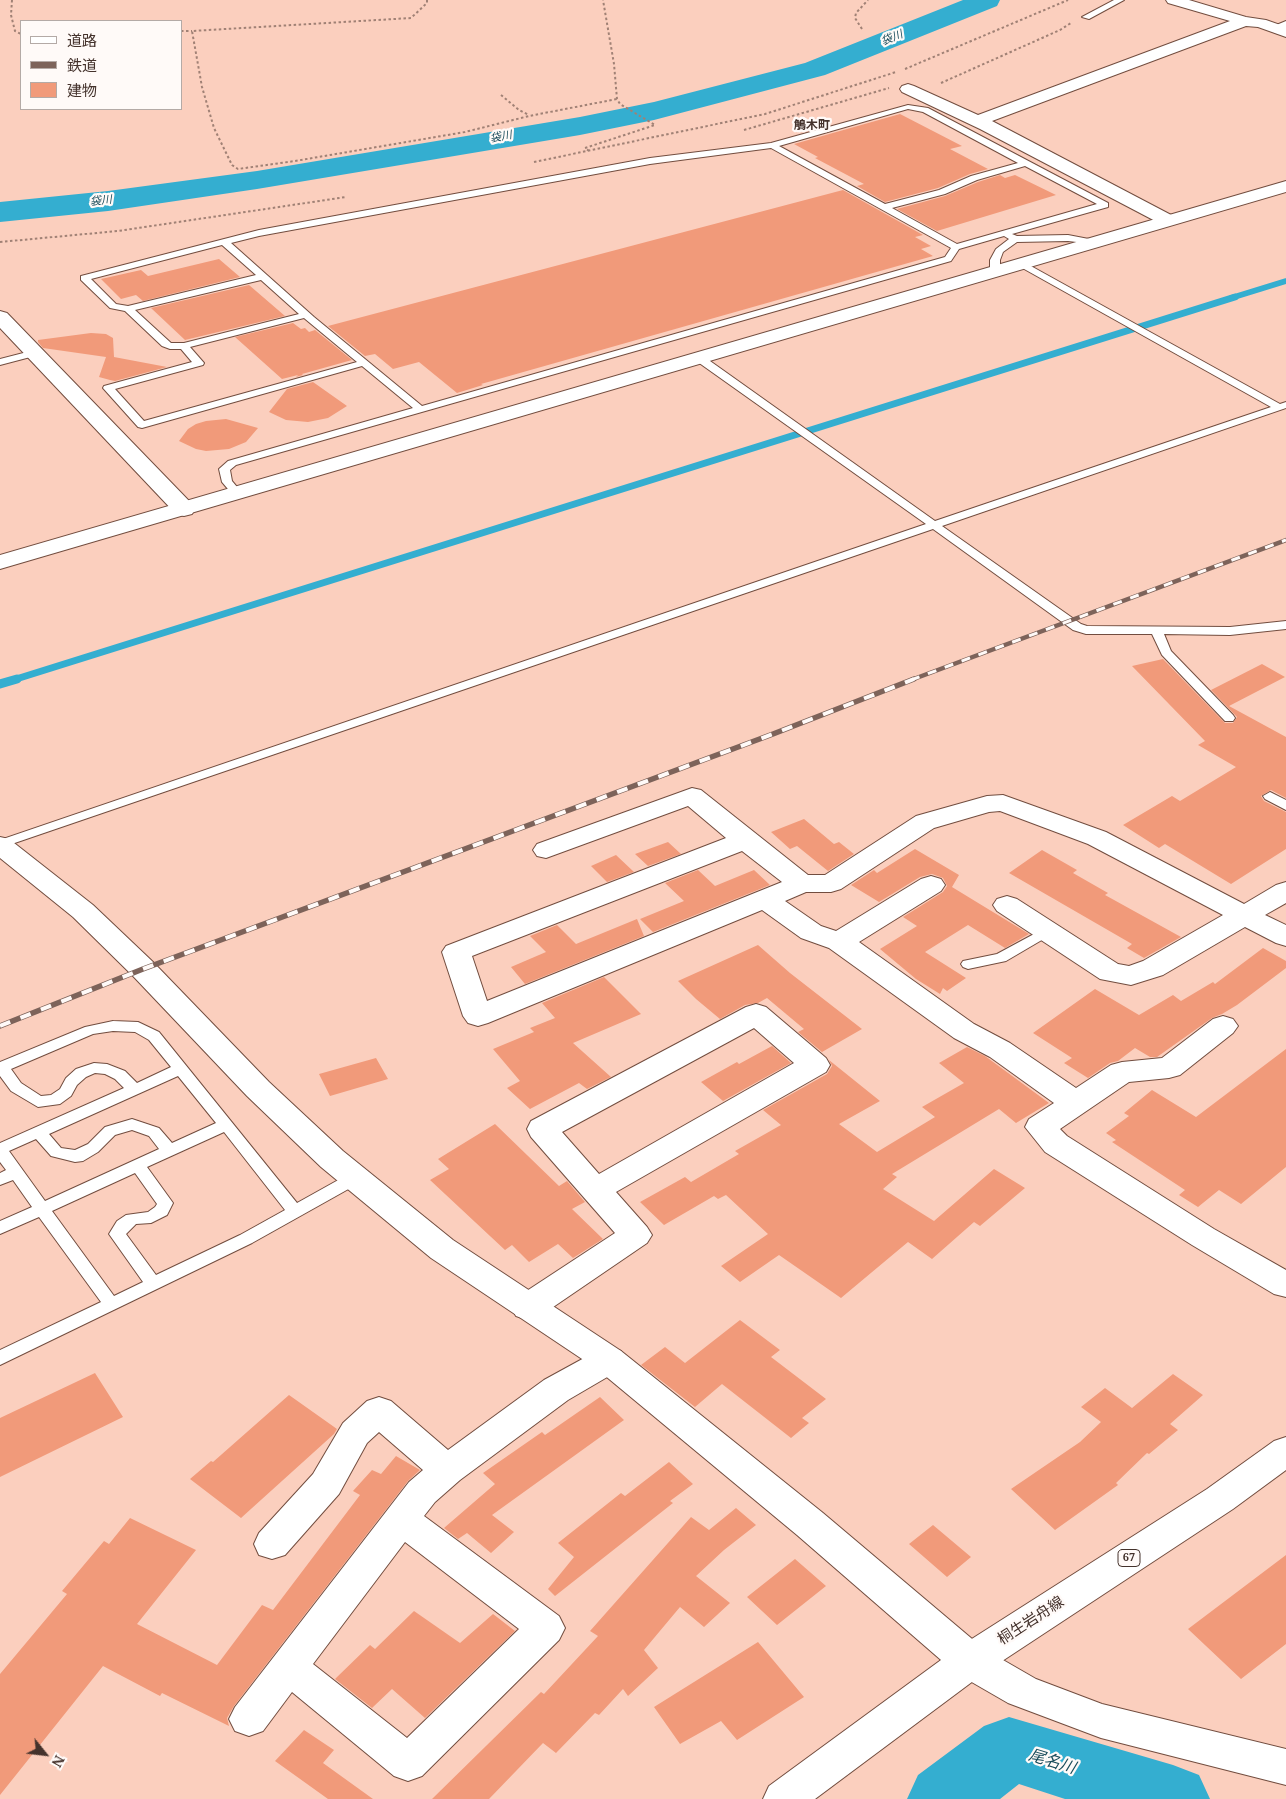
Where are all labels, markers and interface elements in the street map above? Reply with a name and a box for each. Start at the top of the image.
legend [20,20,182,110]
water label: 袋川 [879,28,905,48]
text: 道路 [67,30,97,50]
text: 鉄道 [67,55,97,75]
text: 建物 [67,80,97,100]
district label: 鵤木町 [794,119,830,133]
water label: 袋川 [489,129,513,145]
water label: 袋川 [89,193,113,209]
road number: 67 [1118,1550,1140,1566]
street label: 桐生岩舟線 [995,1593,1067,1649]
north arrow [20,1729,70,1779]
water label: 尾名川 [1026,1746,1078,1778]
text: N [48,1752,70,1771]

